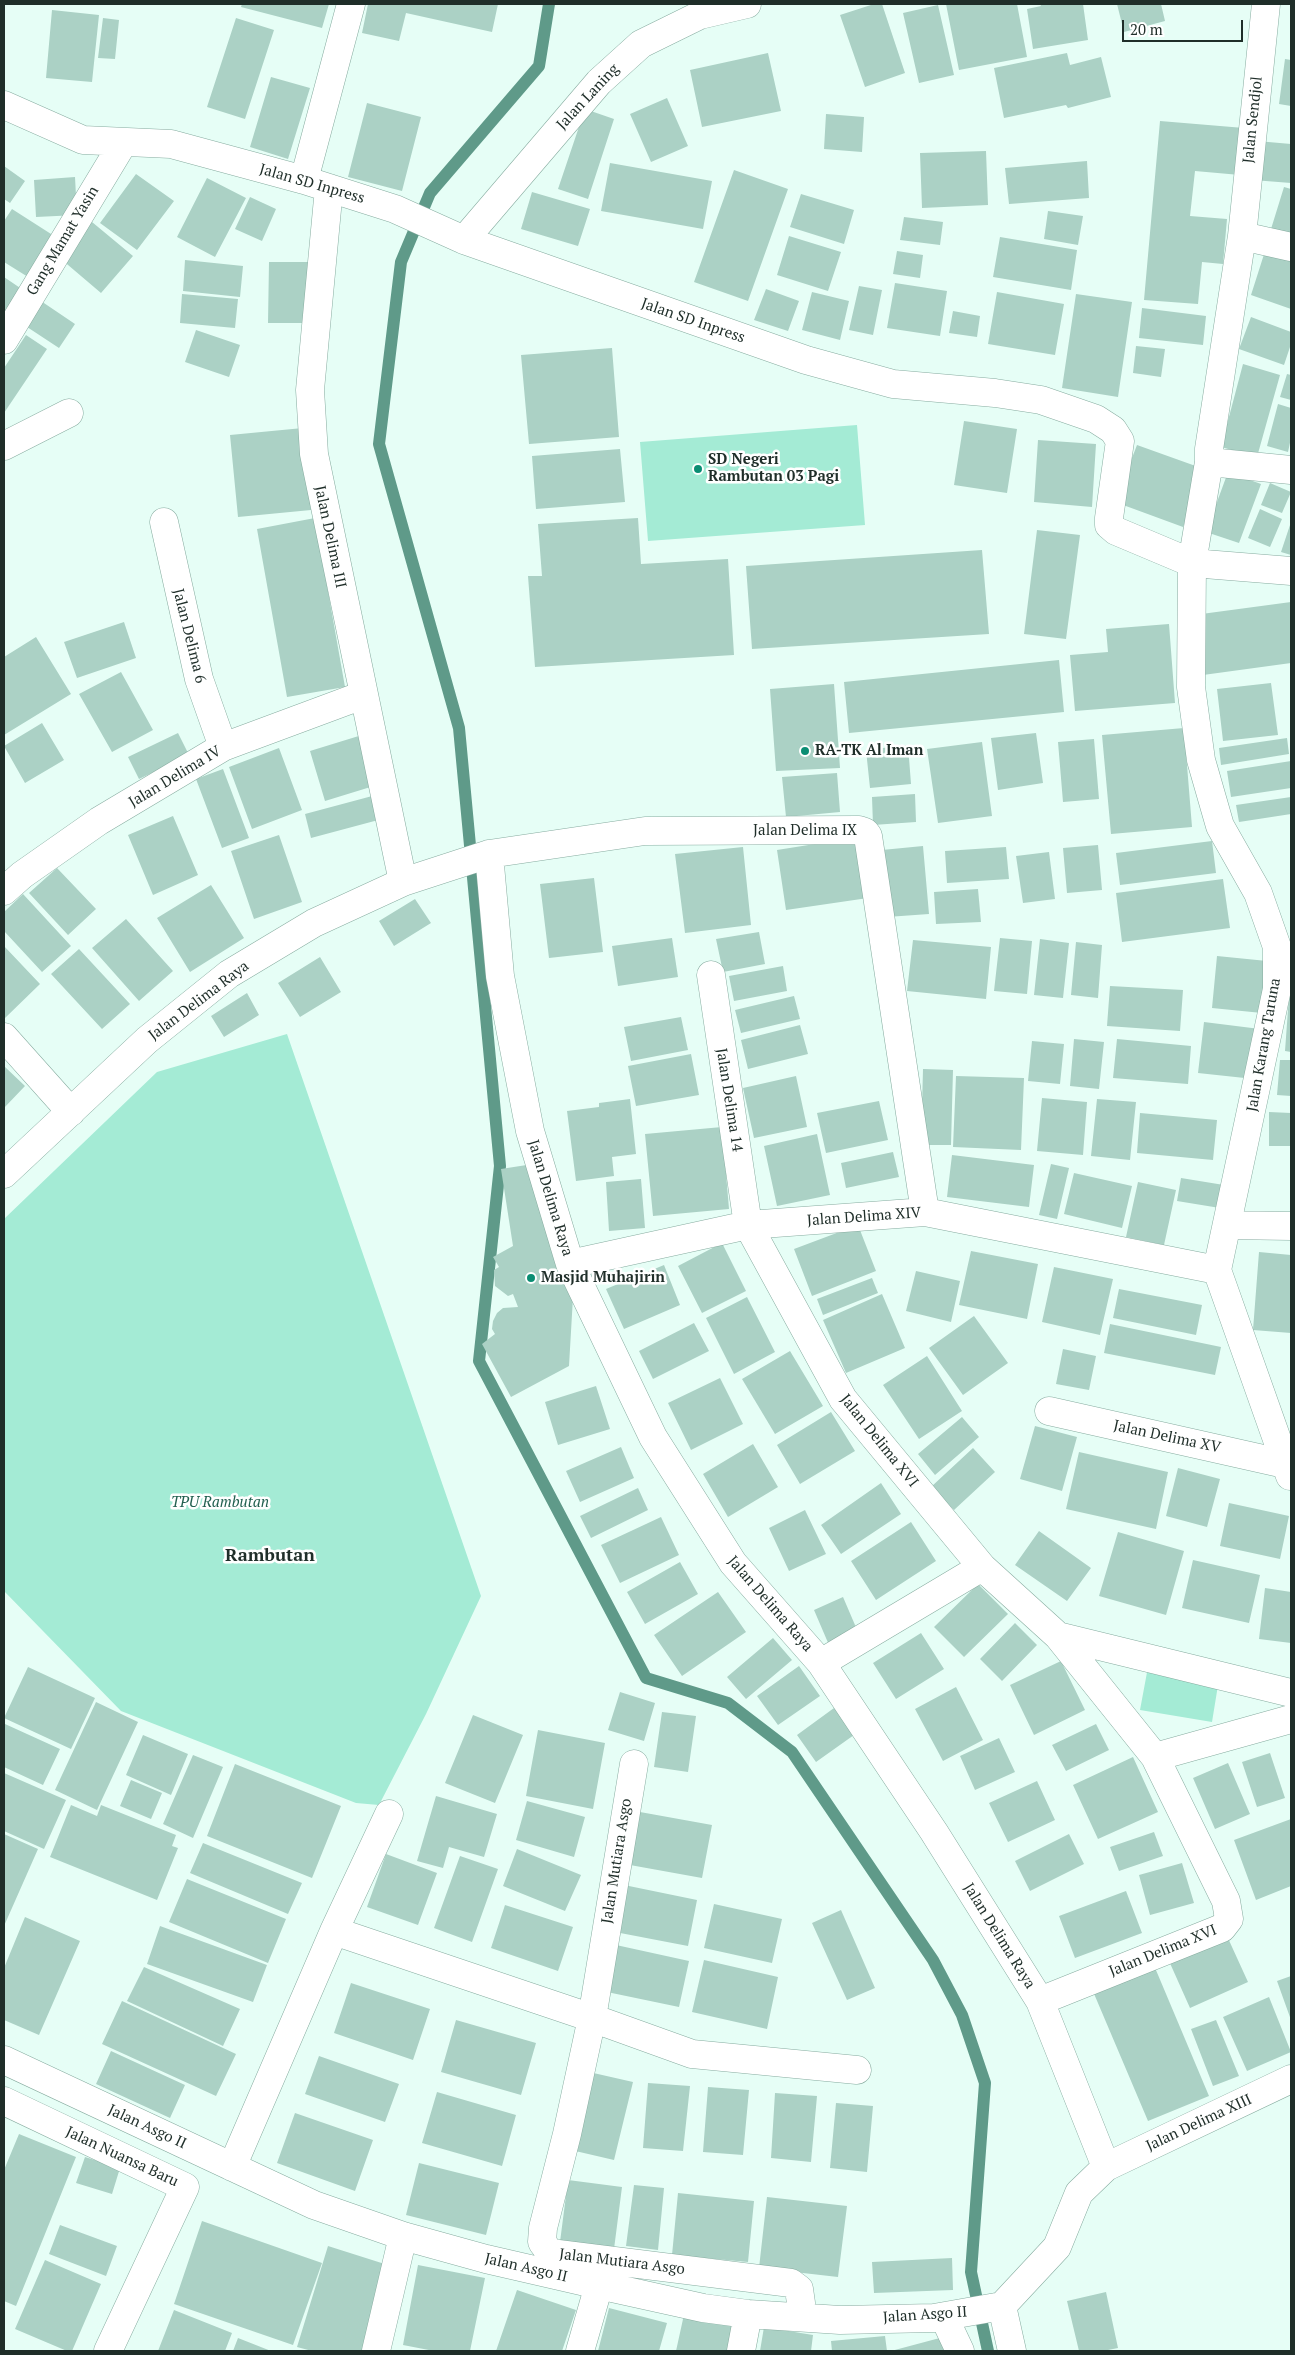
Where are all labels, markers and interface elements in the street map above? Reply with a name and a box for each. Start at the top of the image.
scale bar [1125,10,1246,42]
text: 20 m [1130,19,1163,39]
street label: Jalan Laning [553,60,623,134]
street label: Jalan Sendjol [1239,76,1267,164]
street label: Jalan SD Inpress [257,160,367,208]
street label: Gang Mamat Yasin [23,183,103,299]
street label: Jalan SD Inpress [639,295,747,347]
place label: SD Negeri Rambutan 03 Pagi [708,451,839,486]
marker: SD Negeri Rambutan 03 Pagi [692,463,704,475]
street label: Jalan Delima III [310,484,350,590]
street label: Jalan Delima 6 [169,587,209,685]
street label: Jalan Delima IV [126,742,224,812]
place label: RA-TK Al Iman [815,742,923,760]
marker: RA-TK Al Iman [799,745,811,757]
street label: Jalan Delima IX [753,822,857,840]
street label: Jalan Delima Raya [145,957,253,1045]
street label: Jalan Karang Taruna [1243,977,1285,1113]
street label: Jalan Delima 14 [712,1047,746,1153]
street label: Jalan Delima Raya [524,1138,576,1258]
street label: Jalan Delima XIV [806,1204,922,1230]
place label: Masjid Muhajirin [541,1269,665,1287]
marker: Masjid Muhajirin [525,1272,537,1284]
street label: Jalan Delima XVI [836,1391,922,1491]
street label: Jalan Delima XV [1112,1417,1222,1457]
park label: TPU Rambutan [171,1494,269,1512]
district label: Rambutan [225,1545,315,1567]
street label: Jalan Delima Raya [724,1552,816,1656]
street label: Jalan Mutiara Asgo [598,1797,636,1925]
street label: Jalan Delima Raya [959,1880,1039,1992]
street label: Jalan Delima XVI [1107,1921,1219,1981]
street label: Jalan Delima XIII [1143,2091,1255,2155]
street label: Jalan Asgo II [105,2101,189,2153]
street label: Jalan Nuansa Baru [63,2123,181,2191]
street label: Jalan Mutiara Asgo [558,2245,686,2279]
street label: Jalan Asgo II [483,2250,569,2286]
street label: Jalan Asgo II [882,2303,968,2327]

